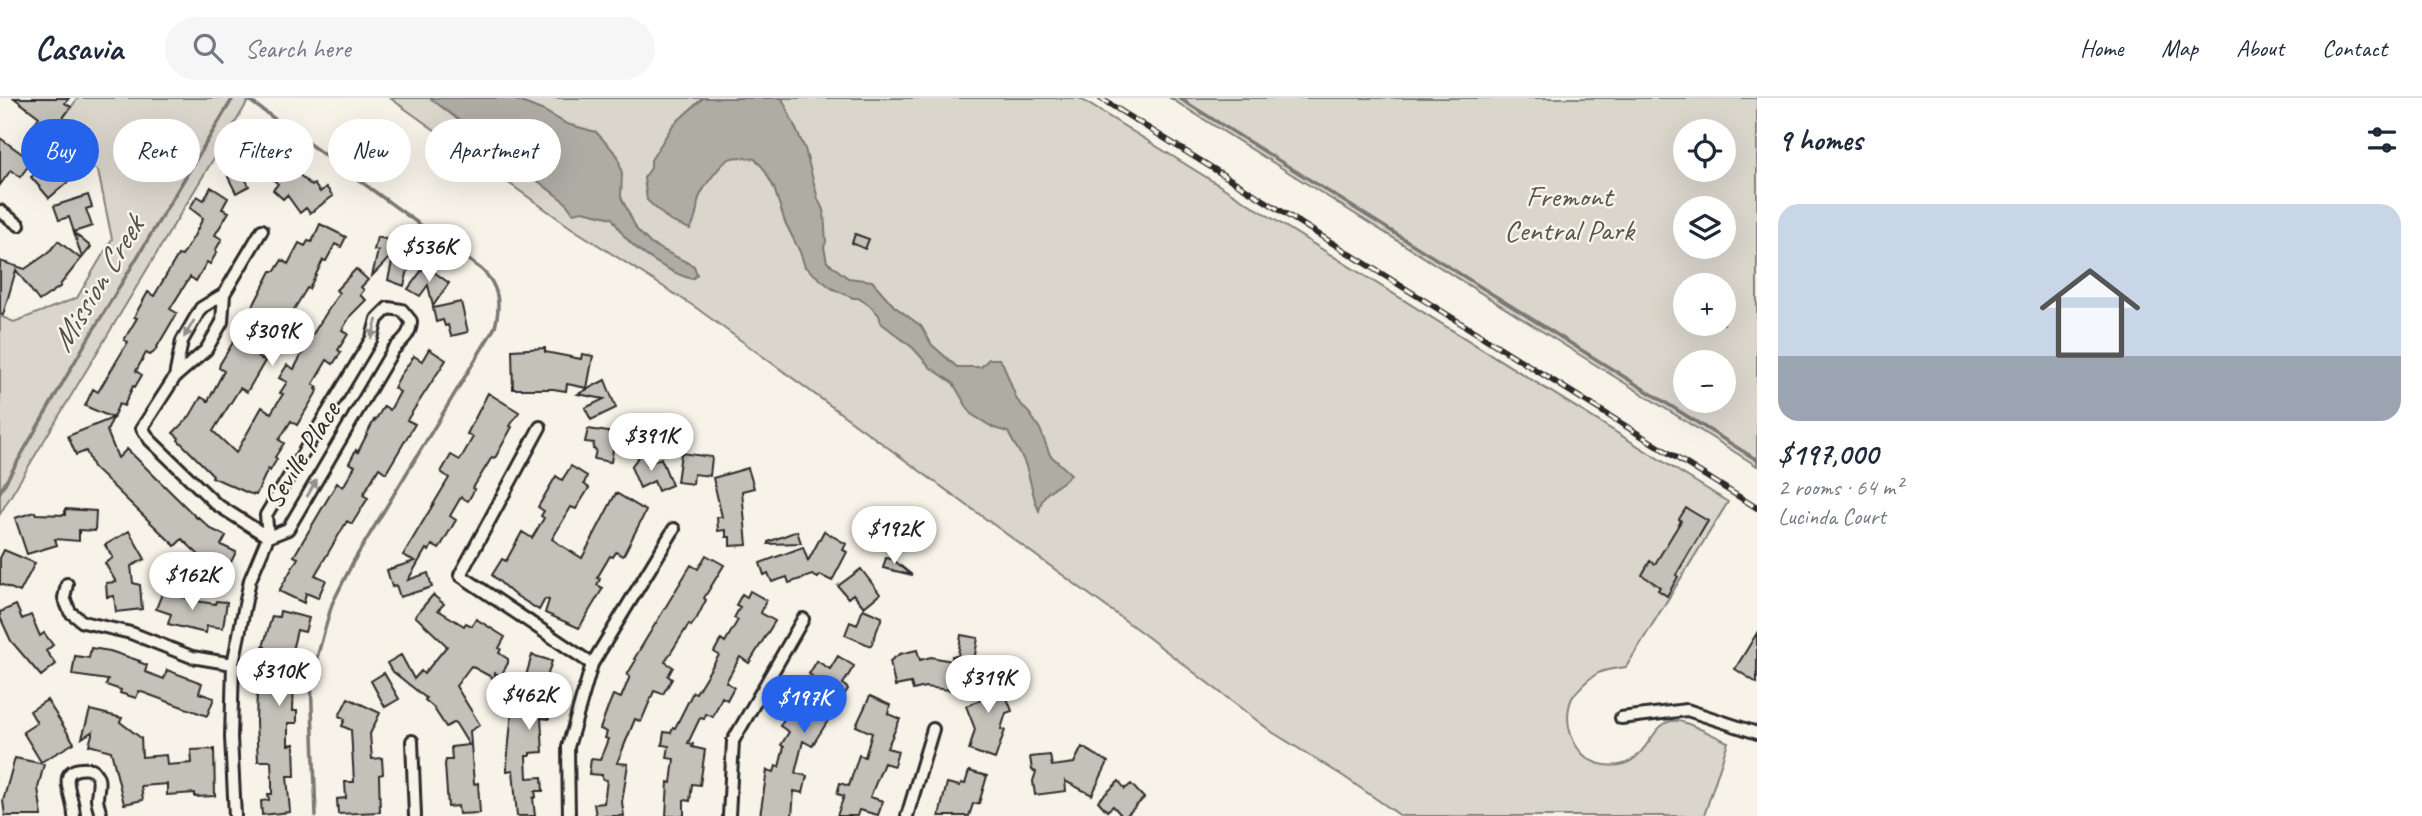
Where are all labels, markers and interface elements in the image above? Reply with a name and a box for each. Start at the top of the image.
search box [165,17,655,80]
text: Casavia [35,27,123,69]
icon: search [189,29,227,67]
text: Search here [245,32,351,65]
text: Home [2080,33,2123,63]
text: Map [2161,33,2198,63]
text: About [2236,33,2284,63]
text: Contact [2322,33,2387,63]
chip: Buy [21,119,99,182]
chip: Rent [113,119,200,182]
chip: Filters [214,119,314,182]
chip: New [328,119,411,182]
chip: Apartment [425,119,561,182]
map controls [1673,119,1736,413]
button: locate [1673,119,1736,182]
text: 9 homes [1778,121,1862,159]
icon: filters [2363,121,2401,159]
park label: Fremont Central Park [1504,177,1636,249]
button: layers [1673,196,1736,259]
water label: Mission Creek [41,205,156,359]
pin: $536K [380,225,478,284]
text: $536K [402,232,456,261]
icon: home [2027,250,2153,376]
button: + [1673,273,1736,336]
pin: $309K [223,308,321,368]
text: $309K [246,316,298,345]
one-way arrow [183,319,195,339]
one-way arrow [369,319,379,340]
button: − [1673,350,1736,413]
street label: Seville Place [253,393,350,516]
pin: $391K [602,414,700,473]
text: $391K [625,421,677,450]
text: $197,000 [1778,435,1878,473]
text: 2 rooms · 64 m² [1778,473,1902,502]
one-way arrow [306,479,318,498]
text: Lucinda Court [1778,502,1886,531]
pin: $192K [845,506,943,566]
text: $192K [868,514,920,543]
pin: $162K [143,552,241,612]
text: $162K [165,560,219,589]
pin: $310K [230,648,328,708]
text: $310K [252,656,306,685]
pin: $319K [939,656,1037,715]
text: $319K [962,663,1014,692]
pin: $462K [480,672,578,732]
pin: $197K [755,676,853,735]
text: $462K [502,680,556,709]
text: $197K [778,683,830,712]

